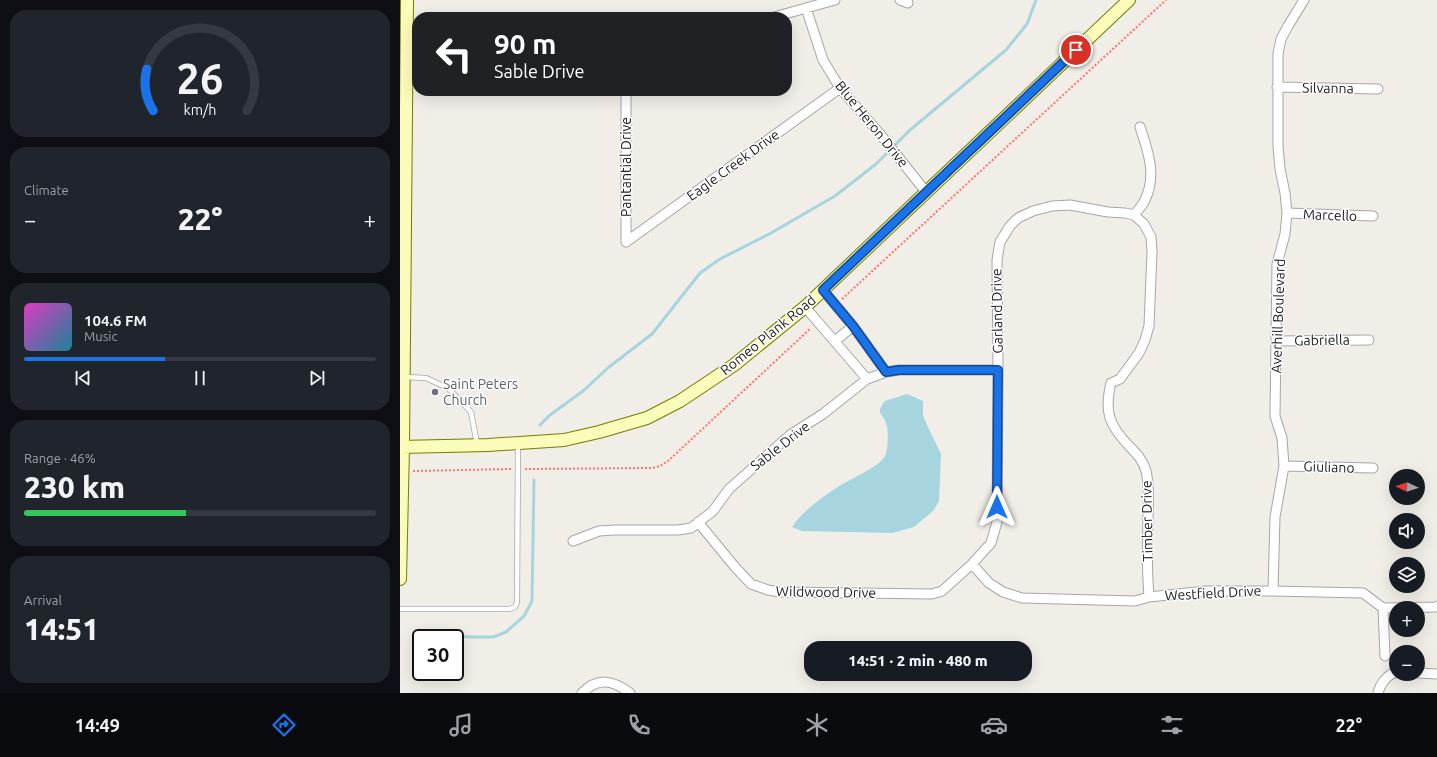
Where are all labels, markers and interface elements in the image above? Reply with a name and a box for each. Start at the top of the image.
icon: left [428,28,480,80]
text: 90 m [494,28,556,59]
pin [1059,33,1093,67]
icon: arrive [1065,39,1087,61]
text: 26 [177,55,223,102]
text: Sable Drive [494,61,585,81]
street label: Blue Heron Drive [832,77,912,171]
street label: Silvanna [1302,80,1354,96]
text: km/h [184,102,216,118]
street label: Pantantial Drive [618,117,634,217]
street label: Eagle Creek Drive [684,126,782,204]
text: Climate [24,183,69,197]
text: 22° [178,202,222,236]
street label: Marcello [1303,206,1357,224]
text: − [24,207,36,232]
text: + [364,207,376,232]
street label: Averhill Boulevard [1268,258,1288,374]
street label: Garland Drive [988,268,1006,354]
street label: Romeo Plank Road [717,292,819,378]
text: 104.6 FM [84,312,147,329]
text: Music [84,329,118,343]
street label: Gabriella [1294,332,1350,348]
icon: previous [72,367,94,389]
icon: pause [189,367,211,389]
icon: next [306,367,328,389]
place label: Saint Peters Church [443,376,518,408]
marker: Saint Peters Church [430,387,440,397]
street label: Sable Drive [747,418,813,474]
text: Range · 46% [24,451,96,465]
street label: Giuliano [1303,458,1355,476]
north arrow [1389,469,1425,505]
map controls [1389,469,1425,681]
text: 230 km [24,470,125,504]
street label: Timber Drive [1138,480,1156,562]
position arrow [976,486,1018,528]
button: sound [1389,513,1425,549]
button: layers [1389,557,1425,593]
street label: Westfield Drive [1164,582,1262,604]
street label: Wildwood Drive [776,583,876,601]
text: Arrival [24,593,62,607]
button: + [1389,601,1425,637]
text: 14:51 [24,612,99,646]
speed limit sign: 30 [412,629,464,681]
button: − [1389,645,1425,681]
text: 14:51 · 2 min · 480 m [848,652,988,669]
icon: directions [270,711,298,739]
icon: music [447,711,475,739]
icon: phone [625,711,653,739]
icon: climate [803,711,831,739]
icon: car [980,711,1008,739]
icon: filters [1158,711,1186,739]
text: 14:49 [75,715,120,735]
text: 22° [1335,715,1362,735]

